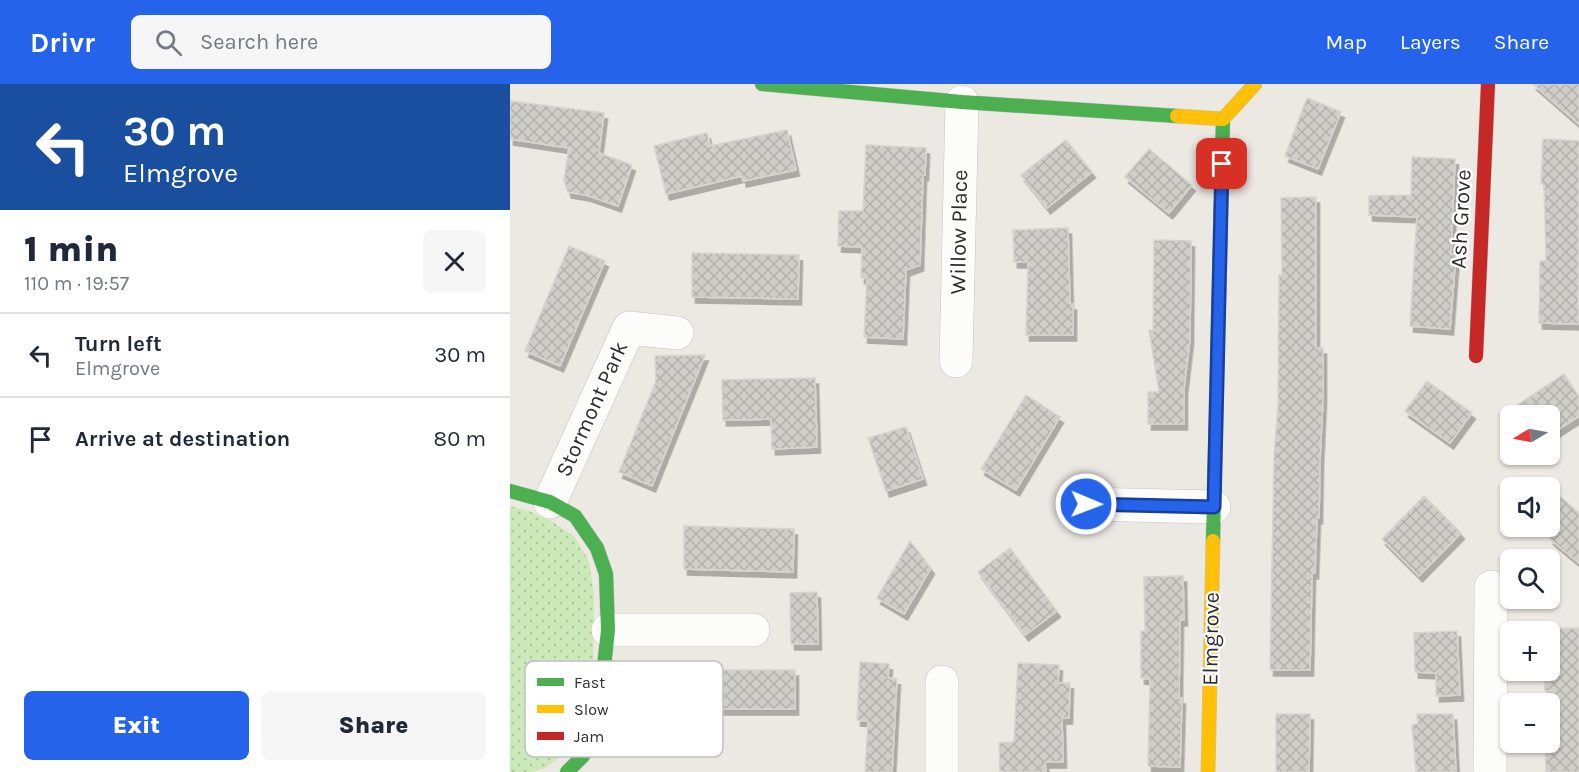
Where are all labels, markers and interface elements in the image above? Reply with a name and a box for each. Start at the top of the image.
search box [131,15,551,69]
text: Drivr [30,26,95,59]
icon: search [152,26,185,59]
text: Search here [200,29,318,55]
text: Map [1325,30,1367,54]
text: Layers [1400,30,1461,54]
text: Share [1494,30,1549,54]
text: 30 m [123,106,226,156]
icon: left [24,108,102,186]
pin [1196,138,1247,189]
icon: arrive [1205,147,1238,180]
text: Elmgrove [123,157,238,189]
street label: Willow Place [945,169,973,295]
street label: Ash Grove [1445,169,1477,269]
text: 1 min [24,228,118,270]
button: close [423,230,486,293]
text: 110 m · 19:57 [24,272,129,295]
text: Turn left [75,331,162,357]
street label: Stormont Park [551,337,633,481]
icon: left [24,339,57,372]
text: 30 m [434,342,486,368]
text: Elmgrove [75,357,160,380]
north arrow [1500,405,1560,465]
map controls [1500,405,1560,753]
icon: arrive [24,423,57,456]
text: Arrive at destination [75,426,290,452]
text: 80 m [434,426,486,452]
position arrow [1054,472,1118,536]
button: sound [1500,477,1560,537]
button: search [1500,549,1560,609]
street label: Elmgrove [1197,592,1225,686]
button: + [1500,621,1560,681]
legend [525,661,723,757]
text: Fast [574,673,605,692]
button: Exit [24,691,249,760]
button: Share [261,691,486,760]
button: − [1500,693,1560,753]
text: Slow [574,700,609,719]
text: Jam [574,727,604,746]

